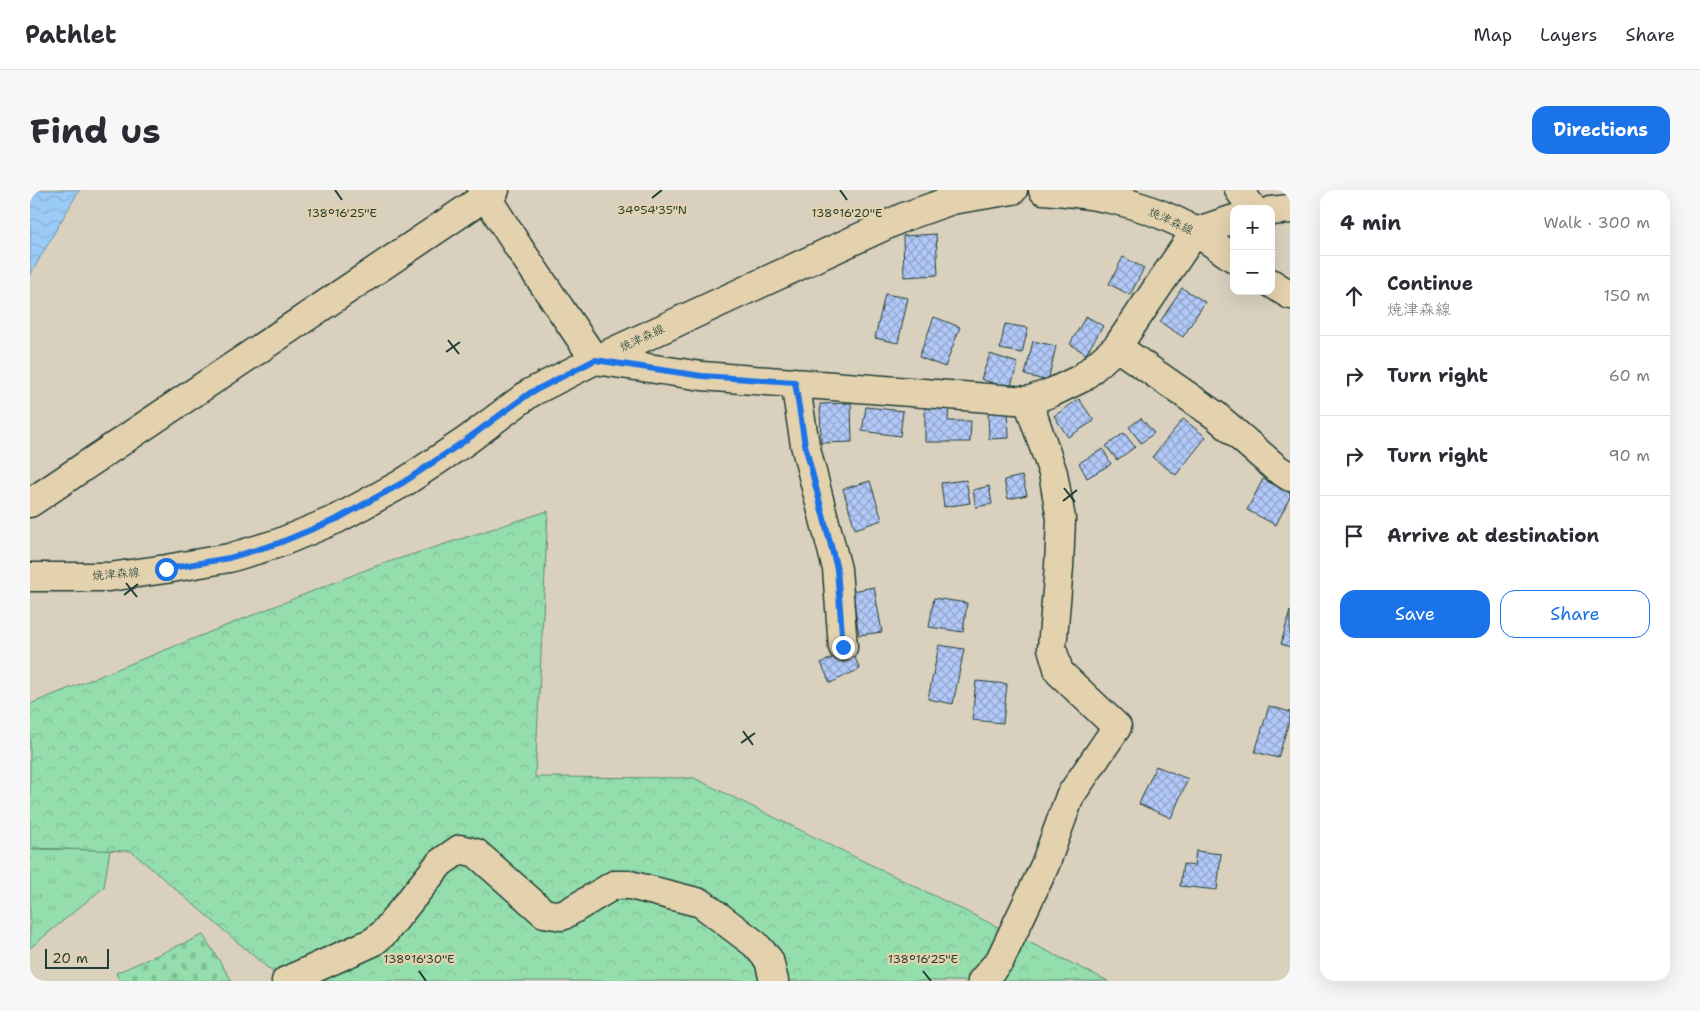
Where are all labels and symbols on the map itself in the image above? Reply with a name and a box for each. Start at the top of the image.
text: 34°54'35"N [617,202,687,218]
street label: 焼津森線 [1146,204,1196,238]
text: 138°16'25"E [307,205,377,221]
text: 138°16'20"E [812,205,882,221]
street label: 焼津森線 [617,321,667,355]
route start [155,558,178,581]
street label: 焼津森線 [91,564,141,584]
route end [832,636,855,659]
scale bar [45,946,109,969]
text: 138°16'30"E [383,951,455,967]
text: 138°16'25"E [888,951,958,967]

